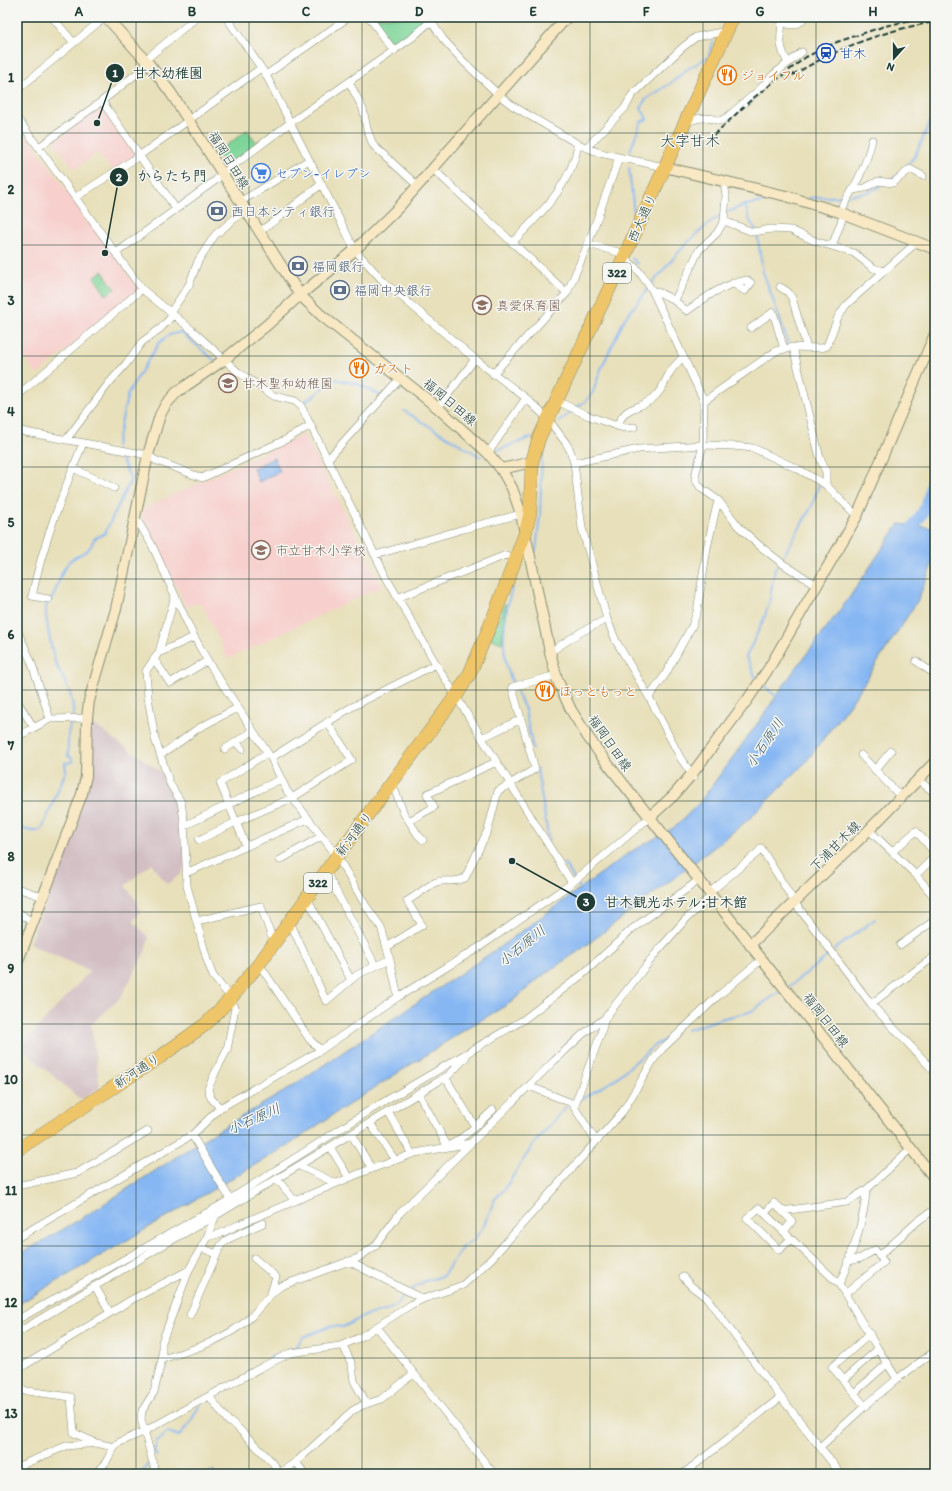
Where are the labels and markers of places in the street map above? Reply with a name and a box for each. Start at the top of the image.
station icon: 甘木 [815,42,837,64]
place label: 甘木 [840,46,866,61]
callout: 甘木幼稚園 [105,60,211,86]
restaurant icon: ジョイフル [716,64,738,86]
place label: ジョイフル [741,68,805,83]
supermarket icon: セブン-イレブン [250,162,272,184]
callout: からたち門 [109,164,215,190]
place label: セブン-イレブン [275,166,371,181]
bank icon: 西日本シティ銀行 [206,200,228,222]
place label: 西日本シティ銀行 [231,204,335,219]
bank icon: 福岡銀行 [287,255,309,277]
place label: 福岡銀行 [312,259,364,274]
bank icon: 福岡中央銀行 [329,279,351,301]
place label: 福岡中央銀行 [354,283,432,298]
school or university icon: 真愛保育園 [471,294,493,316]
place label: 真愛保育園 [496,298,561,313]
restaurant icon: ガスト [348,357,370,379]
place label: ガスト [373,361,413,376]
school or university icon: 甘木聖和幼稚園 [217,372,239,394]
place label: 甘木聖和幼稚園 [242,376,333,391]
school or university icon: 市立甘木小学校 [250,539,272,561]
place label: 市立甘木小学校 [275,543,366,558]
restaurant icon: ほっともっと [534,680,556,702]
place label: ほっともっと [559,684,637,699]
callout: 甘木観光ホテル;甘木館 [576,889,756,915]

